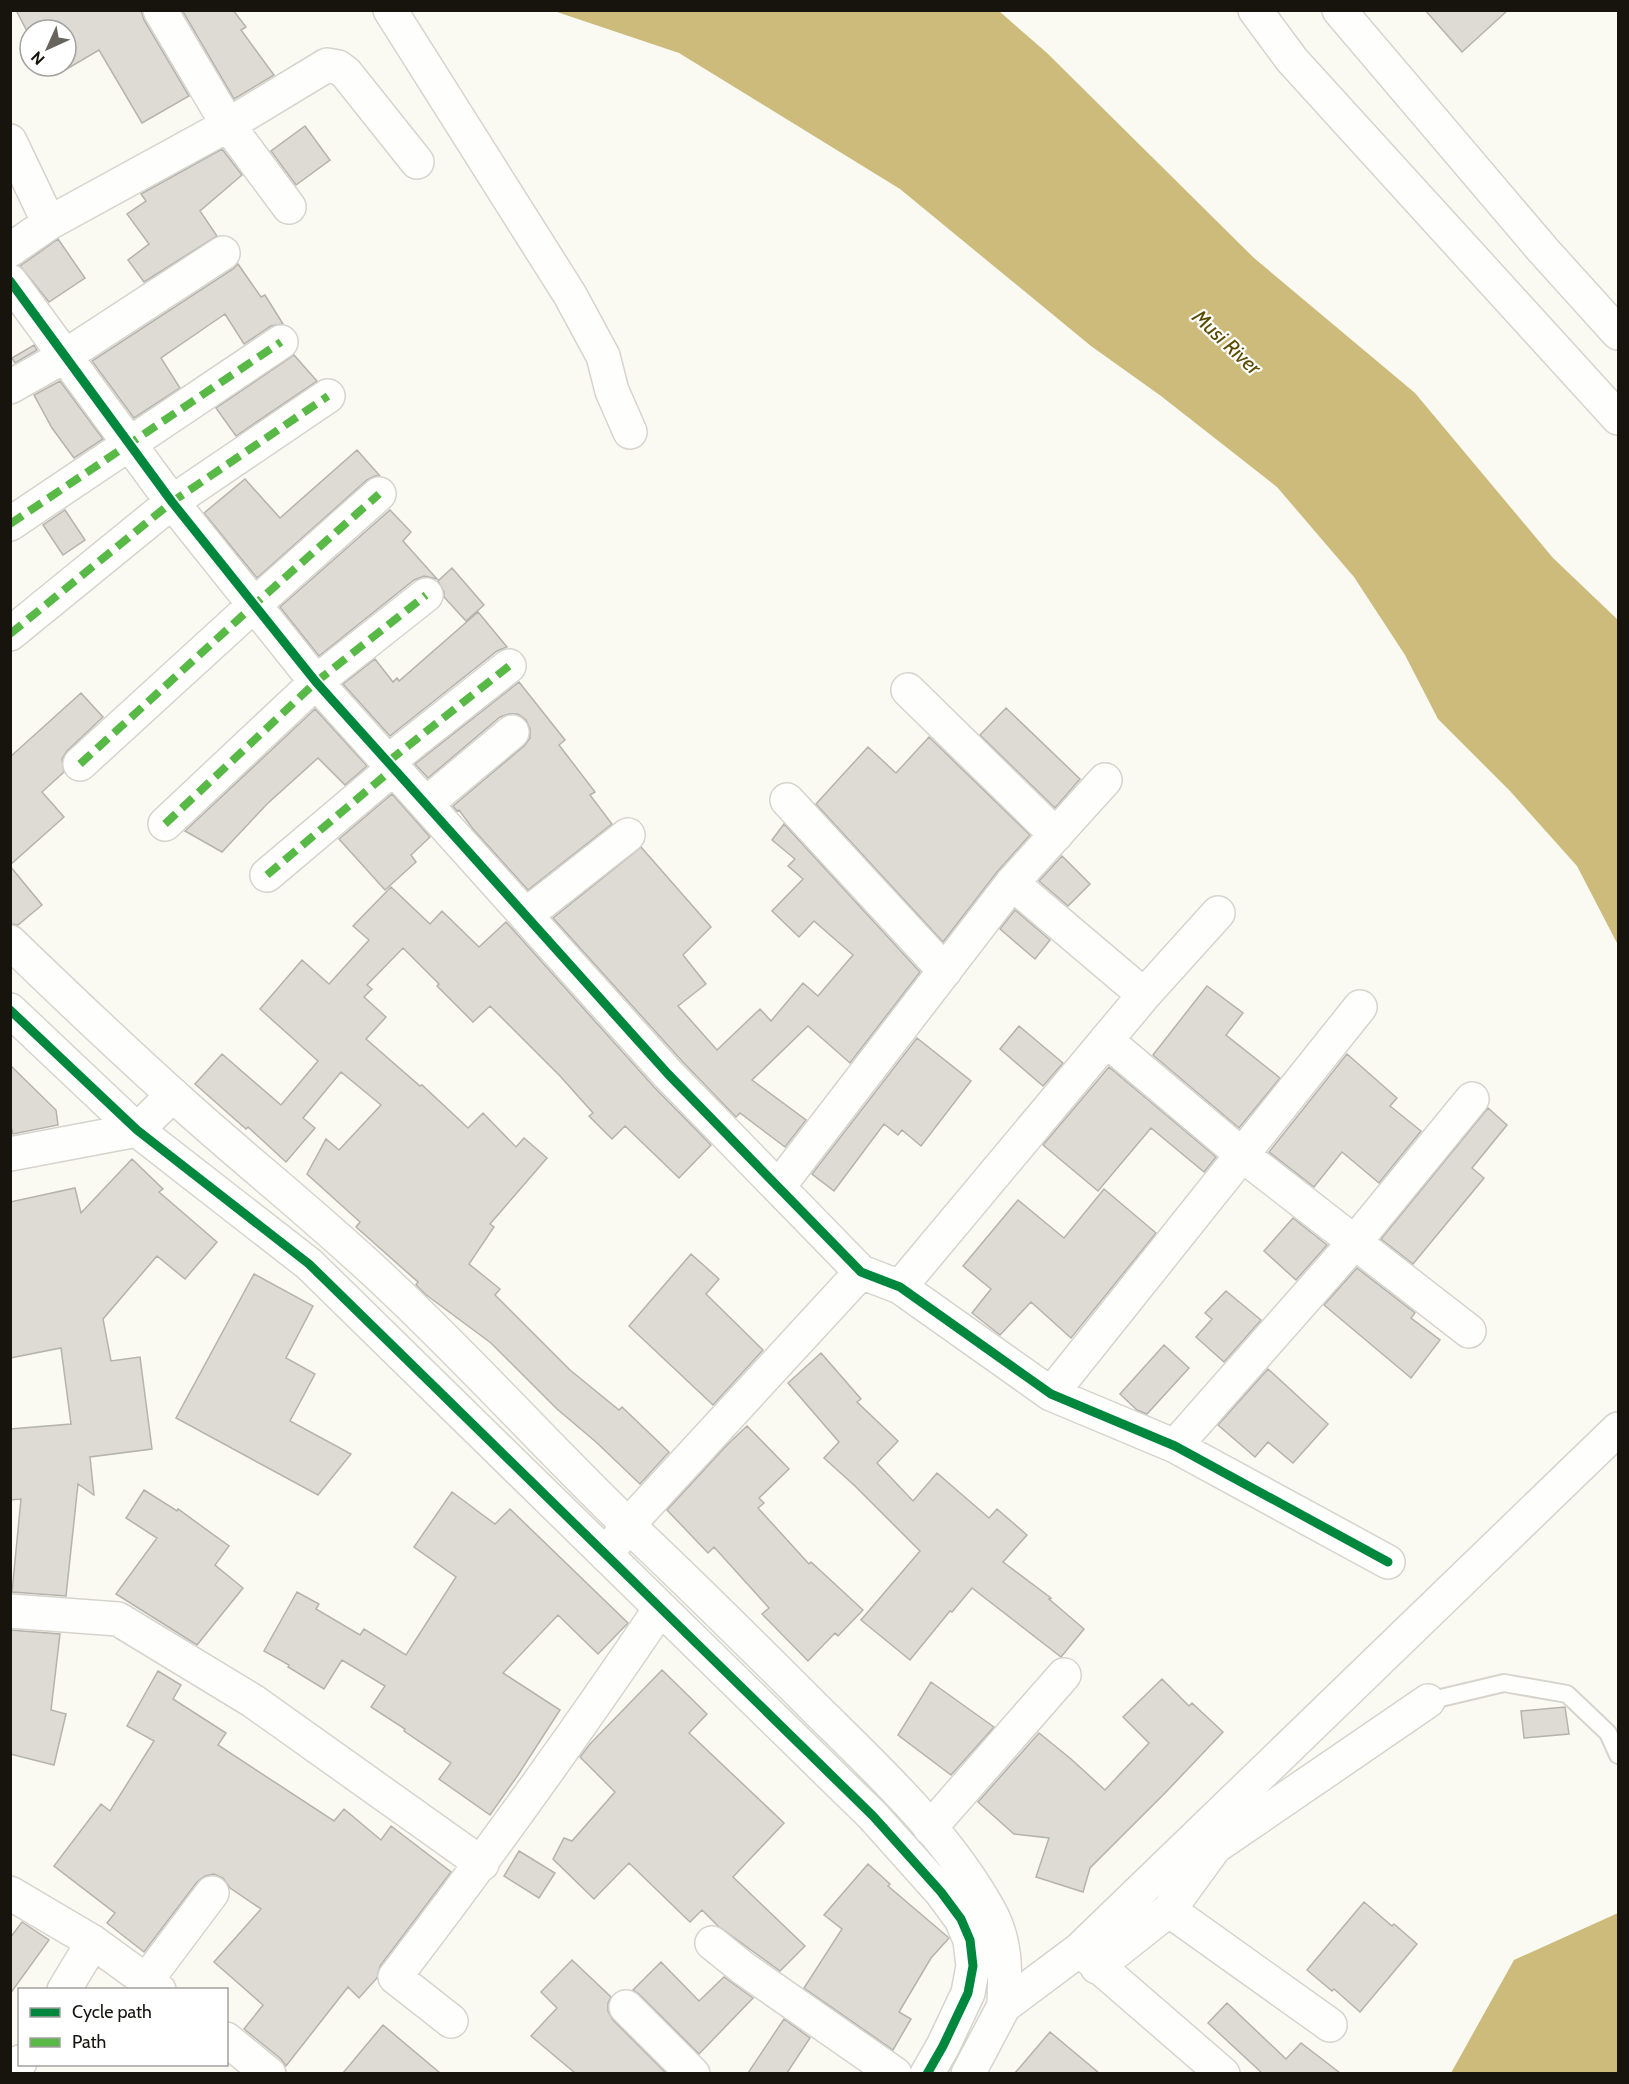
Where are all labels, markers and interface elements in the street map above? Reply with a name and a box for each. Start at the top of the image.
north arrow [18,18,78,78]
text: N [27,48,48,69]
water label: Musi River [1187,303,1267,381]
legend [18,1988,228,2066]
text: Cycle path [72,2001,152,2023]
text: Path [72,2031,106,2053]

